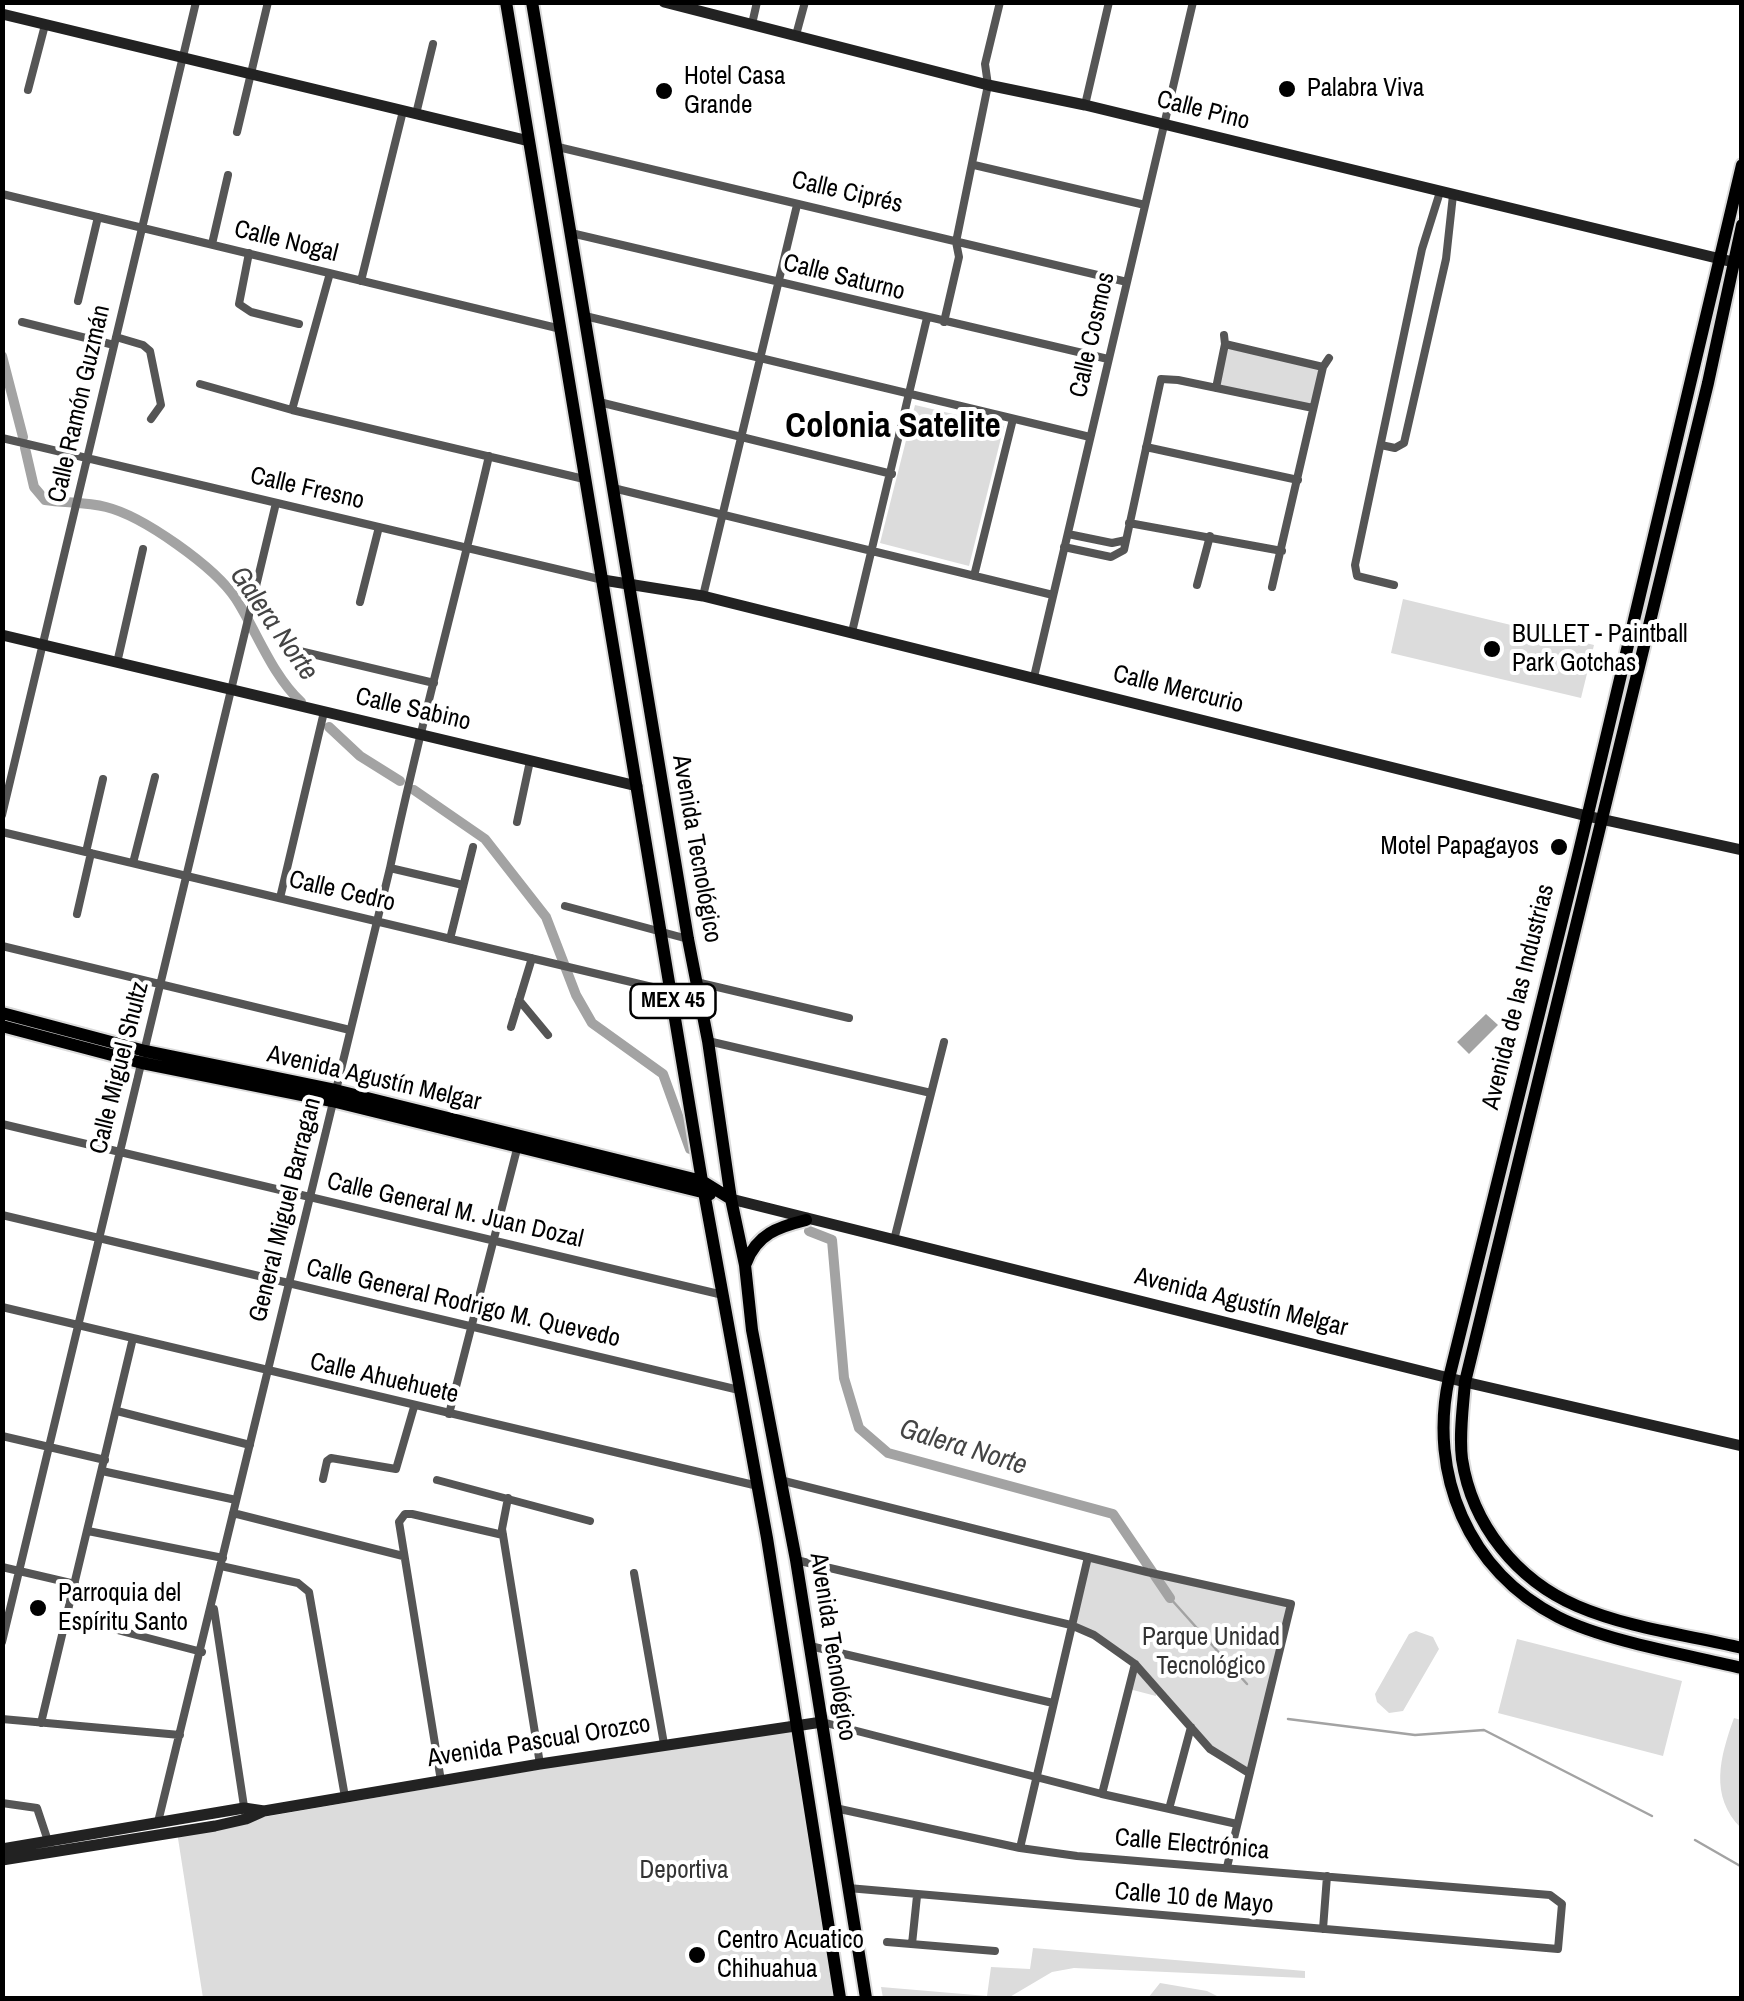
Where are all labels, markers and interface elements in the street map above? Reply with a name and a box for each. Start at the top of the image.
place label: Hotel Casa Grande [684,62,785,121]
place label: Palabra Viva [1307,74,1424,104]
marker: Palabra Viva [1276,78,1298,100]
marker: Hotel Casa Grande [653,80,675,102]
street label: Calle Pino [1153,85,1253,137]
street label: Calle Ciprés [789,166,905,220]
street label: Calle Nogal [231,215,341,269]
street label: Calle Saturno [780,248,908,308]
street label: Calle Cosmos [1064,269,1122,401]
street label: Calle Ramón Guzmán [43,302,117,506]
district label: Colonia Satelite [785,407,1001,449]
street label: Calle Fresno [247,461,367,517]
water label: Galera Norte [222,561,324,687]
place label: BULLET - Paintball Park Gotchas [1512,620,1687,679]
marker: BULLET - Paintball Park Gotchas [1481,638,1503,660]
street label: Calle Mercurio [1110,659,1246,721]
street label: Calle Sabino [352,682,474,738]
street label: Avenida Tecnológico [665,753,727,945]
place label: Motel Papagayos [1381,832,1539,862]
marker: Motel Papagayos [1548,836,1570,858]
street label: Calle Cedro [286,865,398,919]
street label: Avenida de las Industrias [1477,881,1561,1113]
street label: Calle Miguel Shultz [84,979,156,1157]
road number: MEX 45 [630,984,716,1018]
street label: Avenida Agustín Melgar [264,1040,484,1118]
street label: General Miguel Barragan [244,1095,328,1325]
street label: Calle General M. Juan Dozal [324,1167,586,1255]
street label: Calle General Rodrigo M. Quevedo [303,1253,623,1355]
street label: Avenida Agustín Melgar [1131,1262,1351,1344]
street label: Calle Ahuehuete [307,1347,461,1411]
water label: Galera Norte [895,1413,1031,1483]
street label: Avenida Tecnológico [802,1551,862,1743]
place label: Parroquia del Espíritu Santo [58,1579,188,1638]
marker: Parroquia del Espíritu Santo [27,1597,49,1619]
park label: Parque Unidad Tecnológico [1142,1623,1280,1682]
street label: Avenida Pascual Orozco [425,1710,653,1774]
street label: Calle Electrónica [1114,1823,1270,1867]
park label: Deportiva [640,1856,728,1886]
street label: Calle 10 de Mayo [1113,1877,1275,1921]
place label: Centro Acuatico Chihuahua [717,1926,864,1985]
marker: Centro Acuatico Chihuahua [686,1944,708,1966]

